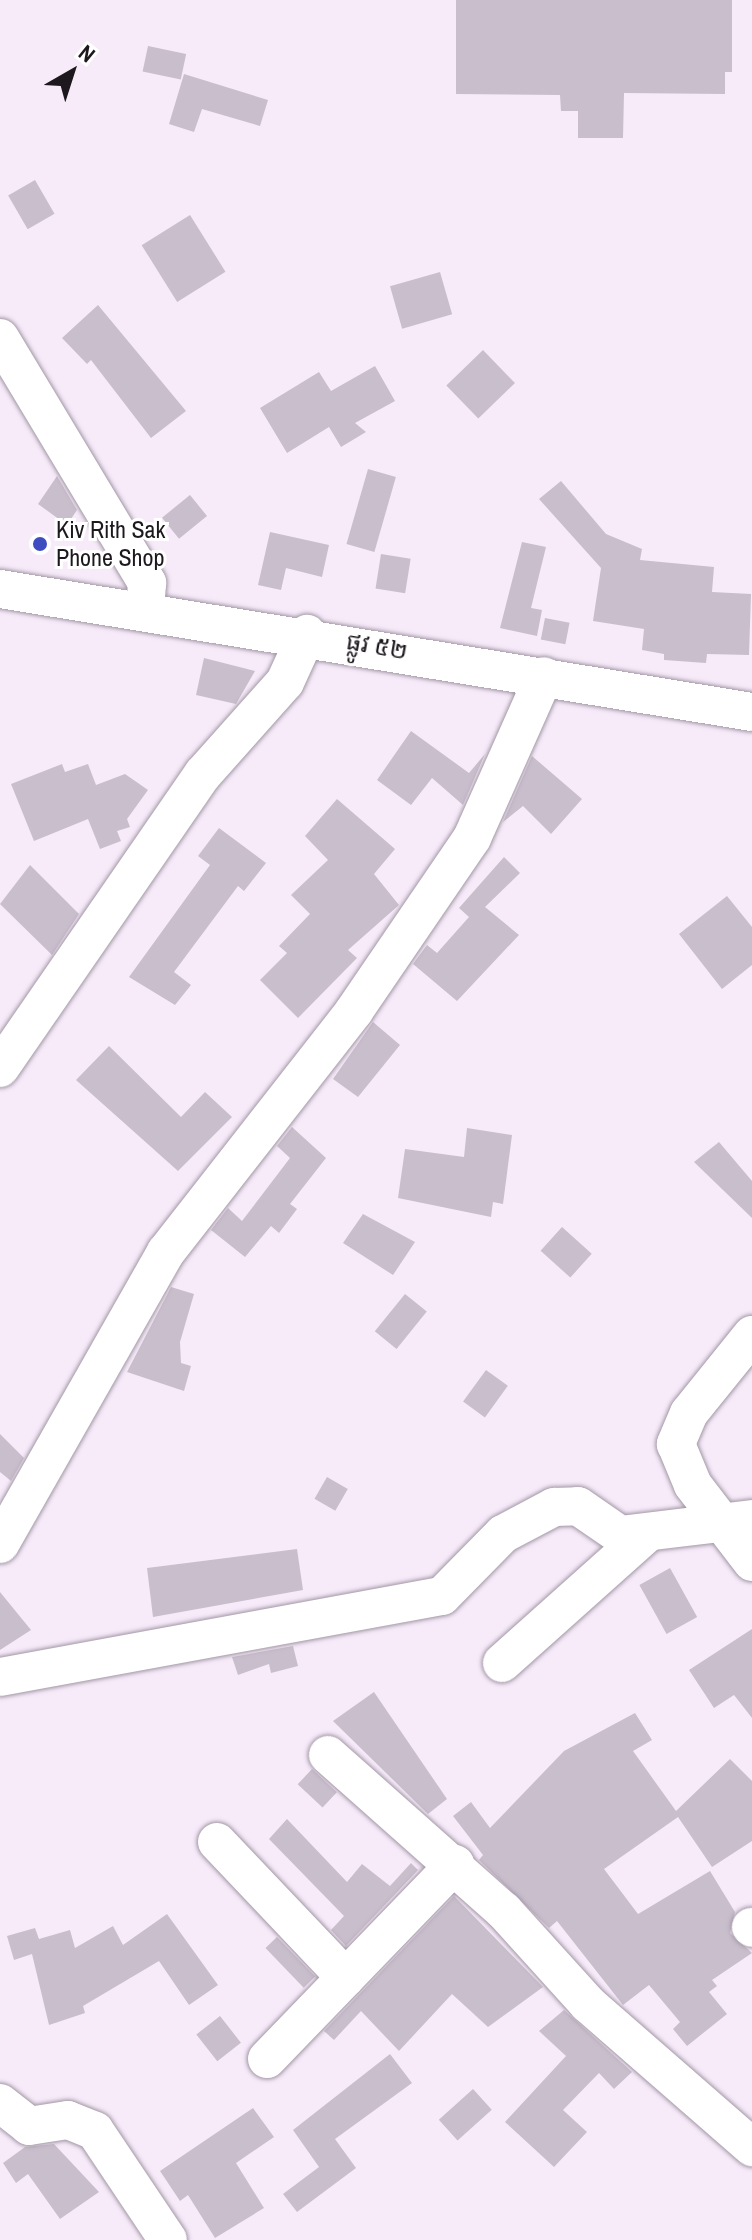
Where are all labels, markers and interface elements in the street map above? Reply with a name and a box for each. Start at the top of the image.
north arrow [32,32,112,112]
text: N [73,38,102,69]
place label: Kiv Rith Sak Phone Shop [56,516,165,572]
marker: Kiv Rith Sak Phone Shop [31,535,49,553]
street label: ផ្លូវ ៥២ [344,626,410,666]

